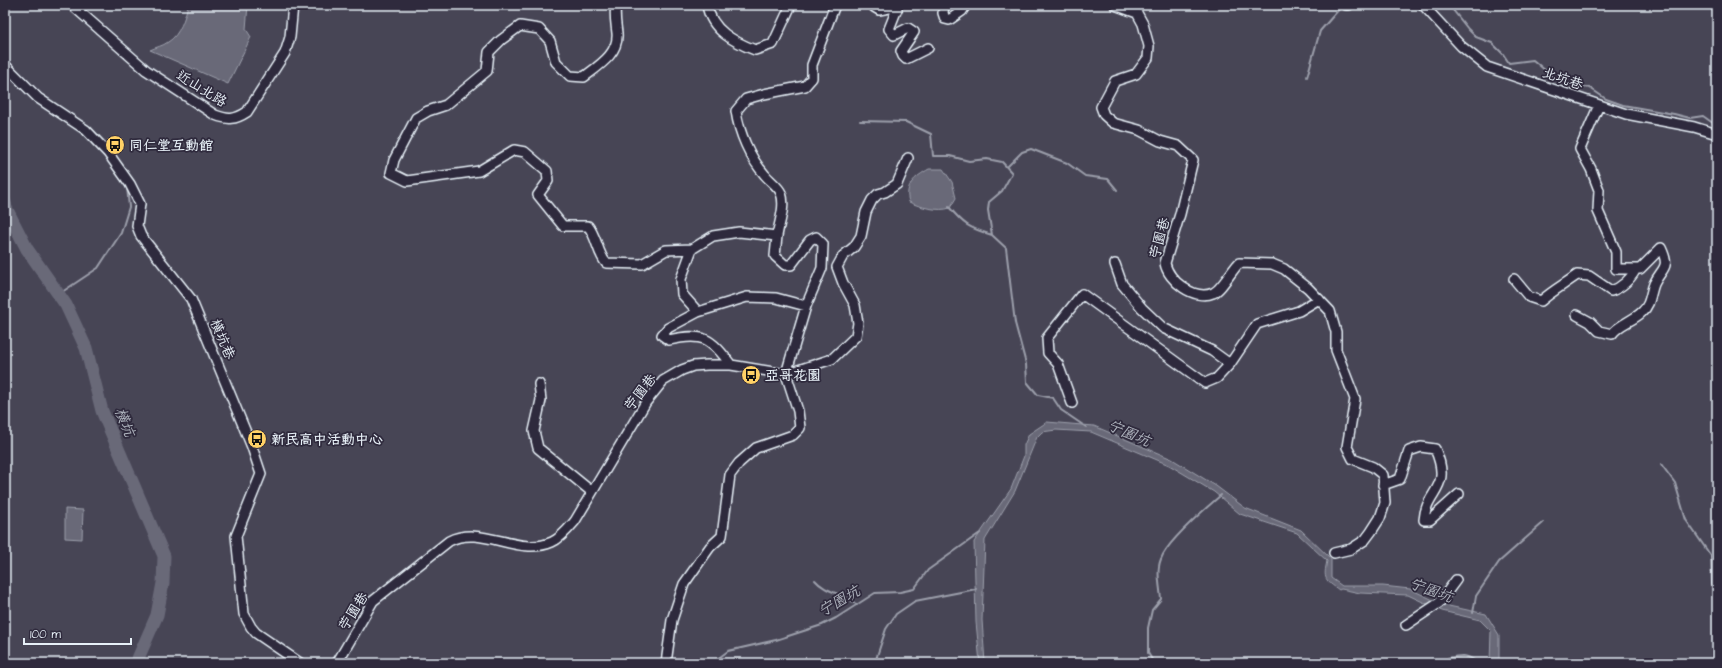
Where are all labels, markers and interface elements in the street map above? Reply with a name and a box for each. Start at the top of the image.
street label: 北坑巷 [1540,63,1587,96]
street label: 近山北路 [172,66,231,112]
bus stop icon: 同仁堂互動館 [104,134,126,156]
place label: 同仁堂互動館 [129,136,213,156]
street label: 苧園巷 [1145,214,1175,261]
street label: 橫坑巷 [205,316,240,364]
bus stop icon: 亞哥花園 [740,364,762,386]
place label: 亞哥花園 [765,366,821,386]
street label: 苧園巷 [620,369,662,415]
water label: 橫坑 [109,404,141,442]
water label: 宁園坑 [1104,415,1155,453]
bus stop icon: 新民高中活動中心 [246,428,268,450]
place label: 新民高中活動中心 [271,430,383,450]
water label: 宁園坑 [1406,573,1457,609]
water label: 宁園坑 [815,580,866,622]
street label: 苧園巷 [334,588,374,635]
scale bar [24,620,131,646]
text: 100 m [30,626,61,643]

